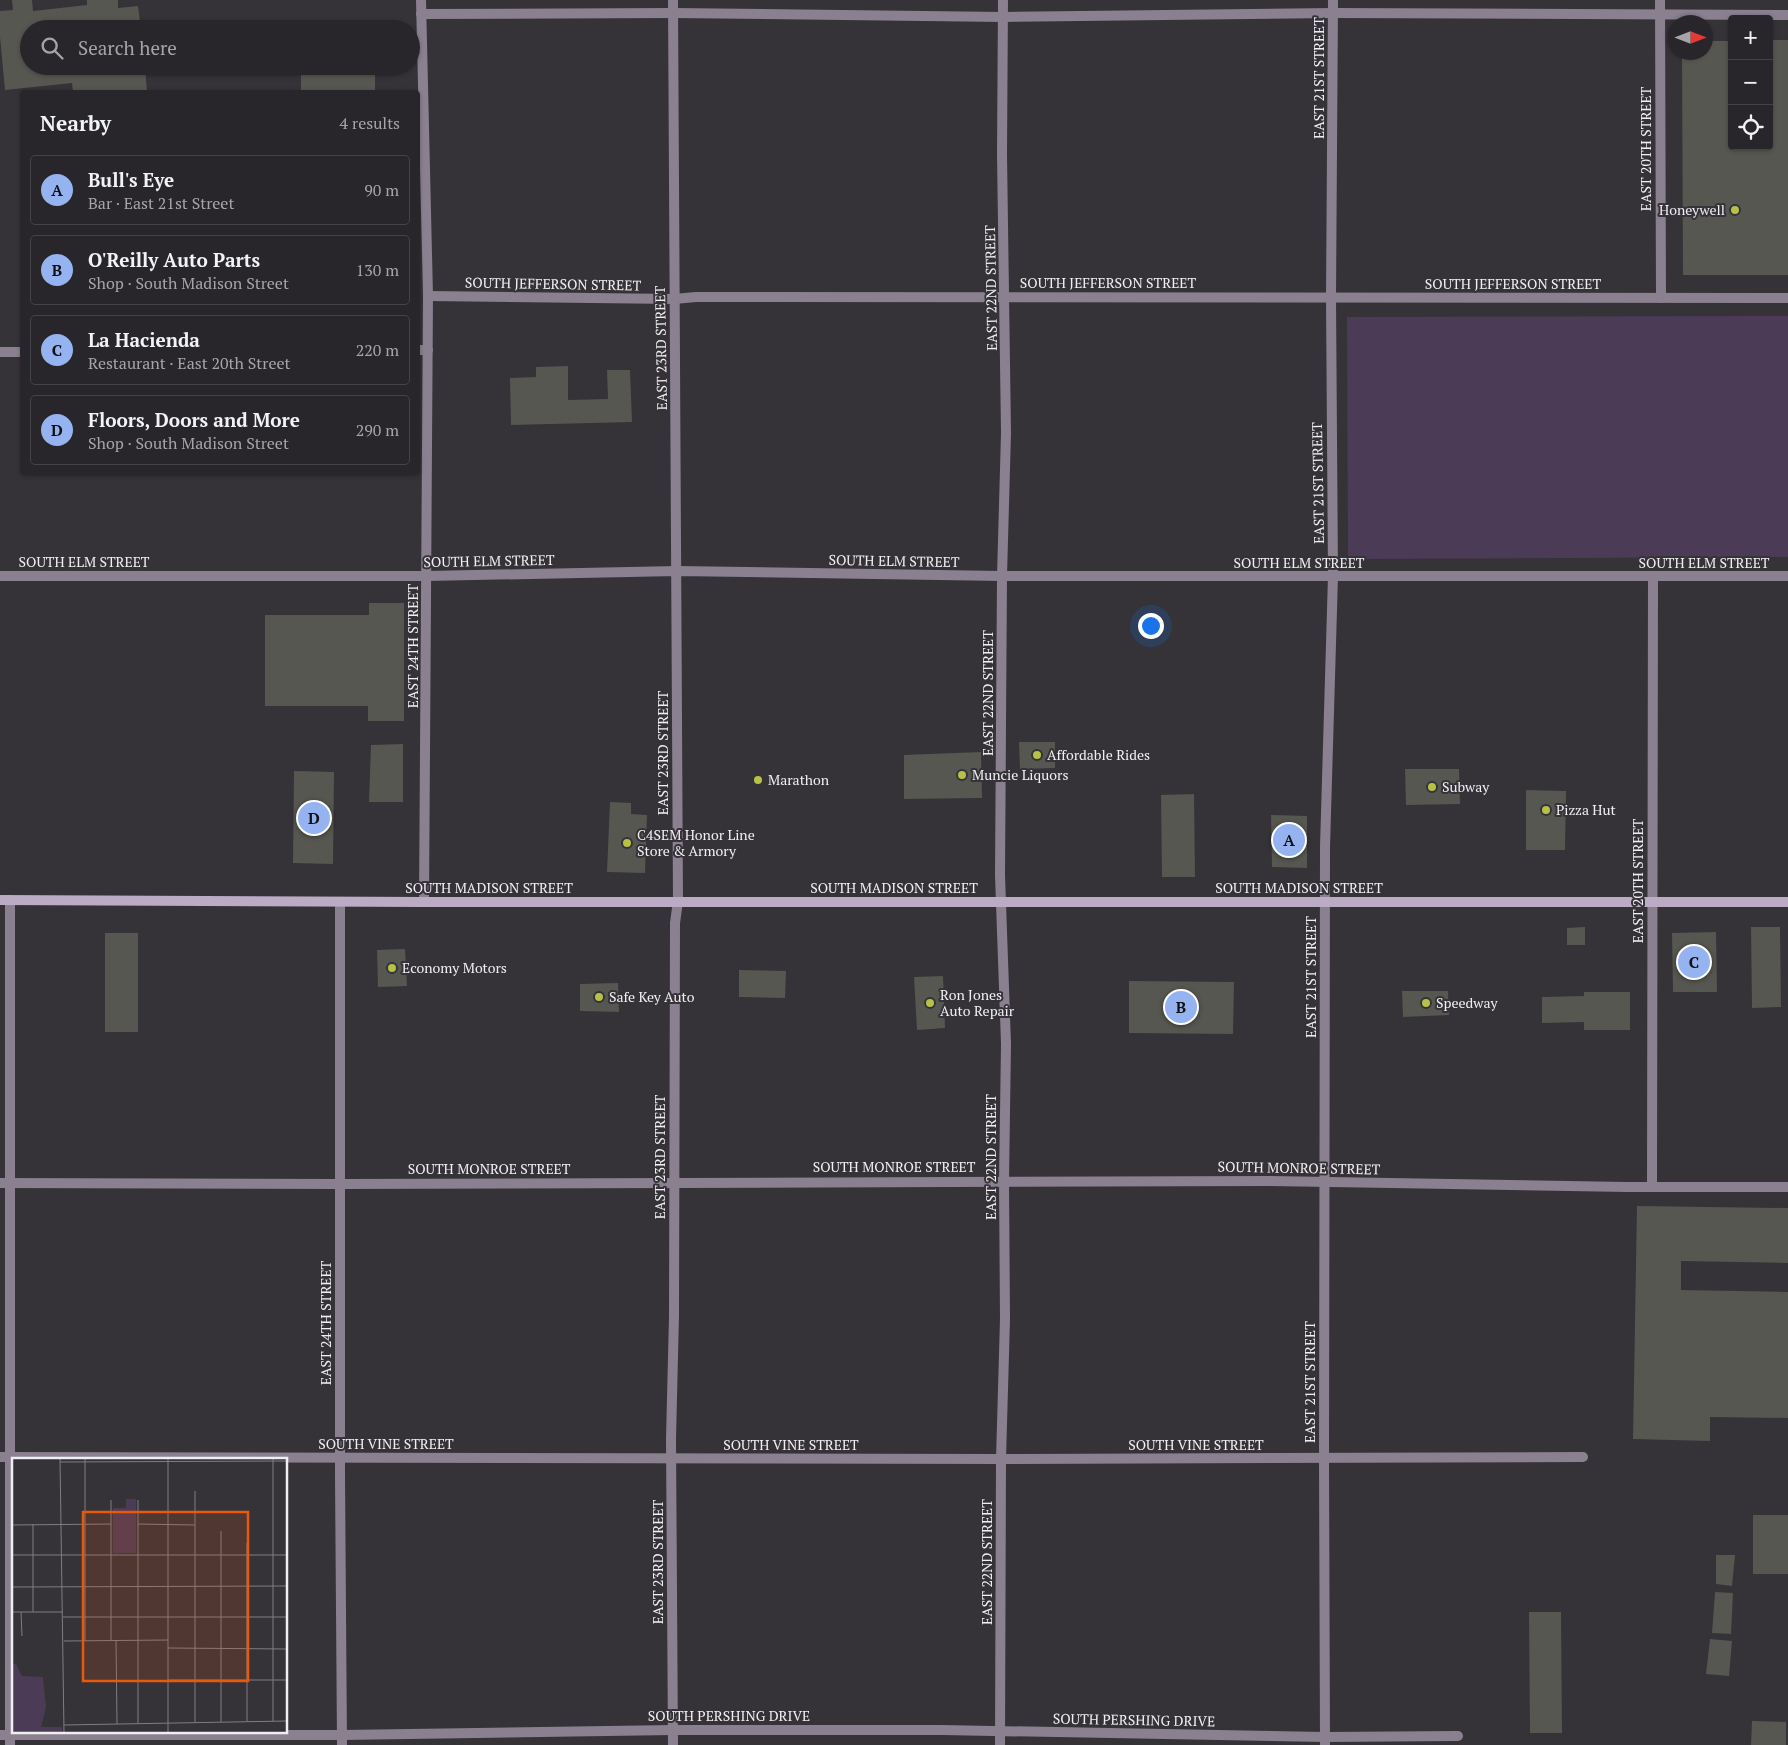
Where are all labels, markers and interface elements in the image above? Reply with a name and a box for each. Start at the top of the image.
north arrow [1668,15,1713,60]
map controls [1728,15,1773,150]
button: + [1728,15,1773,60]
street label: EAST 21ST STREET [1309,17,1328,139]
search box [20,20,420,75]
icon: search [38,34,66,62]
text: Search here [78,35,177,60]
button: − [1728,60,1773,105]
street label: EAST 20TH STREET [1636,86,1655,211]
button: locate [1728,105,1773,150]
text: Nearby [40,109,111,137]
text: 4 results [340,112,400,134]
text: Bull's Eye [88,167,174,192]
text: A [51,179,63,201]
text: 90 m [364,179,399,201]
text: Bar · East 21st Street [88,192,234,214]
place label: Honeywell [1659,200,1725,219]
marker: Honeywell [1729,204,1741,216]
street label: EAST 22ND STREET [980,225,1001,351]
text: O'Reilly Auto Parts [88,247,260,272]
text: B [52,259,62,281]
text: 130 m [356,259,399,281]
text: Shop · South Madison Street [88,272,289,294]
street label: SOUTH JEFFERSON STREET [465,272,642,295]
street label: SOUTH JEFFERSON STREET [1020,273,1196,292]
street label: SOUTH JEFFERSON STREET [1425,274,1601,293]
street label: EAST 23RD STREET [650,285,671,410]
text: La Hacienda [88,327,200,352]
text: C [52,339,62,361]
text: 220 m [356,339,399,361]
text: Restaurant · East 20th Street [88,352,290,374]
text: Floors, Doors and More [88,407,300,432]
text: D [51,419,63,441]
text: 290 m [356,419,399,441]
street label: EAST 21ST STREET [1307,422,1328,544]
text: Shop · South Madison Street [88,432,289,454]
street label: SOUTH ELM STREET [423,550,555,571]
street label: SOUTH ELM STREET [828,550,960,571]
street label: SOUTH ELM STREET [19,552,150,571]
street label: SOUTH ELM STREET [1234,553,1365,572]
street label: SOUTH ELM STREET [1639,553,1770,572]
street label: EAST 24TH STREET [403,583,422,708]
your location [1138,613,1164,639]
street label: EAST 22ND STREET [978,630,997,756]
street label: EAST 23RD STREET [653,690,672,815]
place label: Affordable Rides [1047,745,1150,764]
marker: Affordable Rides [1031,749,1043,761]
place label: Muncie Liquors [972,765,1068,784]
marker: Muncie Liquors [956,769,968,781]
place label: Marathon [768,770,830,789]
marker: Marathon [752,774,764,786]
place label: Subway [1442,777,1490,796]
marker: Subway [1426,781,1438,793]
pin: D [298,799,330,837]
place label: Pizza Hut [1556,800,1617,819]
marker: Pizza Hut [1540,804,1552,816]
street label: EAST 20TH STREET [1628,818,1647,943]
pin: A [1273,821,1305,859]
place label: C4SEM Honor Line Store & Armory [637,825,755,860]
marker: C4SEM Honor Line Store & Armory [621,837,633,849]
street label: SOUTH MADISON STREET [405,878,573,897]
street label: SOUTH MADISON STREET [810,878,978,897]
street label: SOUTH MADISON STREET [1215,878,1383,897]
street label: EAST 21ST STREET [1301,916,1320,1038]
pin: C [1678,943,1710,981]
place label: Economy Motors [402,958,507,977]
marker: Economy Motors [386,962,398,974]
place label: Ron Jones Auto Repair [940,985,1015,1020]
place label: Safe Key Auto [609,987,695,1006]
pin: B [1165,988,1197,1026]
marker: Safe Key Auto [593,991,605,1003]
place label: Speedway [1436,993,1499,1012]
marker: Ron Jones Auto Repair [924,997,936,1009]
marker: Speedway [1420,997,1432,1009]
street label: EAST 23RD STREET [650,1094,669,1219]
street label: EAST 22ND STREET [981,1094,1000,1220]
street label: SOUTH MONROE STREET [813,1157,976,1176]
street label: SOUTH MONROE STREET [1217,1157,1381,1178]
street label: SOUTH MONROE STREET [408,1159,571,1178]
street label: EAST 24TH STREET [316,1260,335,1385]
street label: EAST 21ST STREET [1300,1321,1319,1443]
street label: SOUTH VINE STREET [318,1434,454,1453]
street label: SOUTH VINE STREET [723,1435,859,1454]
street label: SOUTH VINE STREET [1128,1435,1264,1454]
inset map [12,1458,288,1732]
street label: EAST 23RD STREET [648,1499,667,1624]
street label: EAST 22ND STREET [977,1499,996,1625]
street label: SOUTH PERSHING DRIVE [648,1706,810,1725]
street label: SOUTH PERSHING DRIVE [1053,1709,1215,1730]

